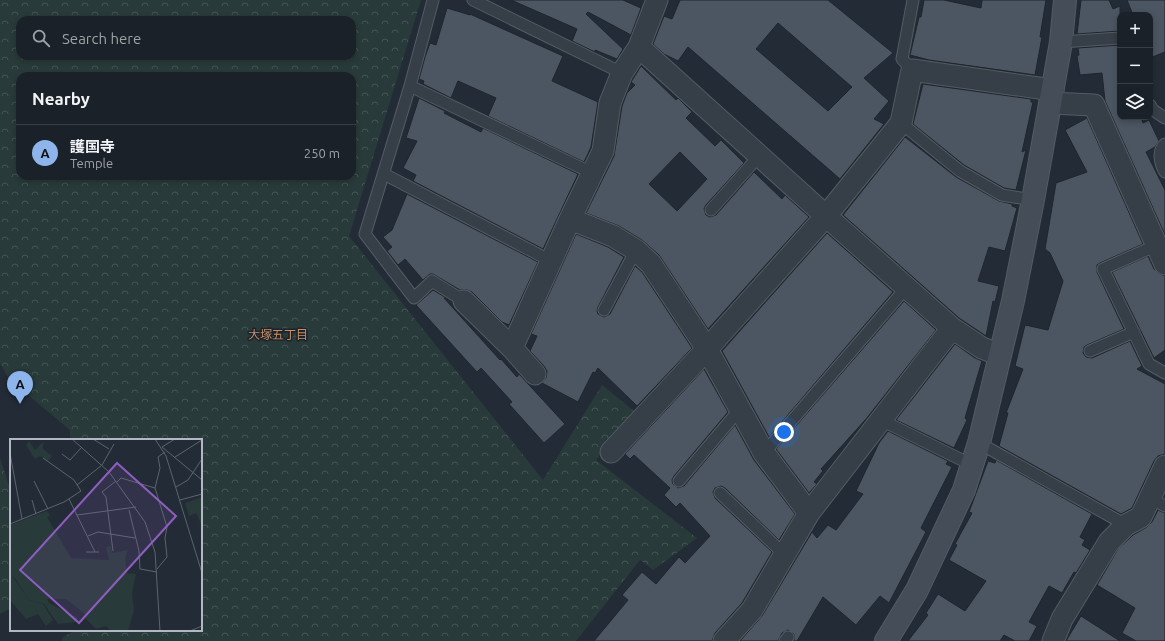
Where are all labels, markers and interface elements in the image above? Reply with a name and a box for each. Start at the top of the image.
map controls [1117,12,1153,120]
button: + [1117,12,1153,48]
search box [16,16,356,60]
icon: search [30,27,52,49]
text: Search here [62,30,141,47]
button: − [1117,48,1153,84]
button: layers [1117,84,1153,120]
text: Nearby [32,89,90,108]
text: 護国寺 [70,138,115,155]
text: A [40,146,50,160]
text: 250 m [304,146,340,160]
text: Temple [70,156,113,170]
district label: 大塚五丁目 [248,328,308,341]
pin: A [7,371,33,404]
your location [774,422,794,442]
inset map [10,439,202,631]

